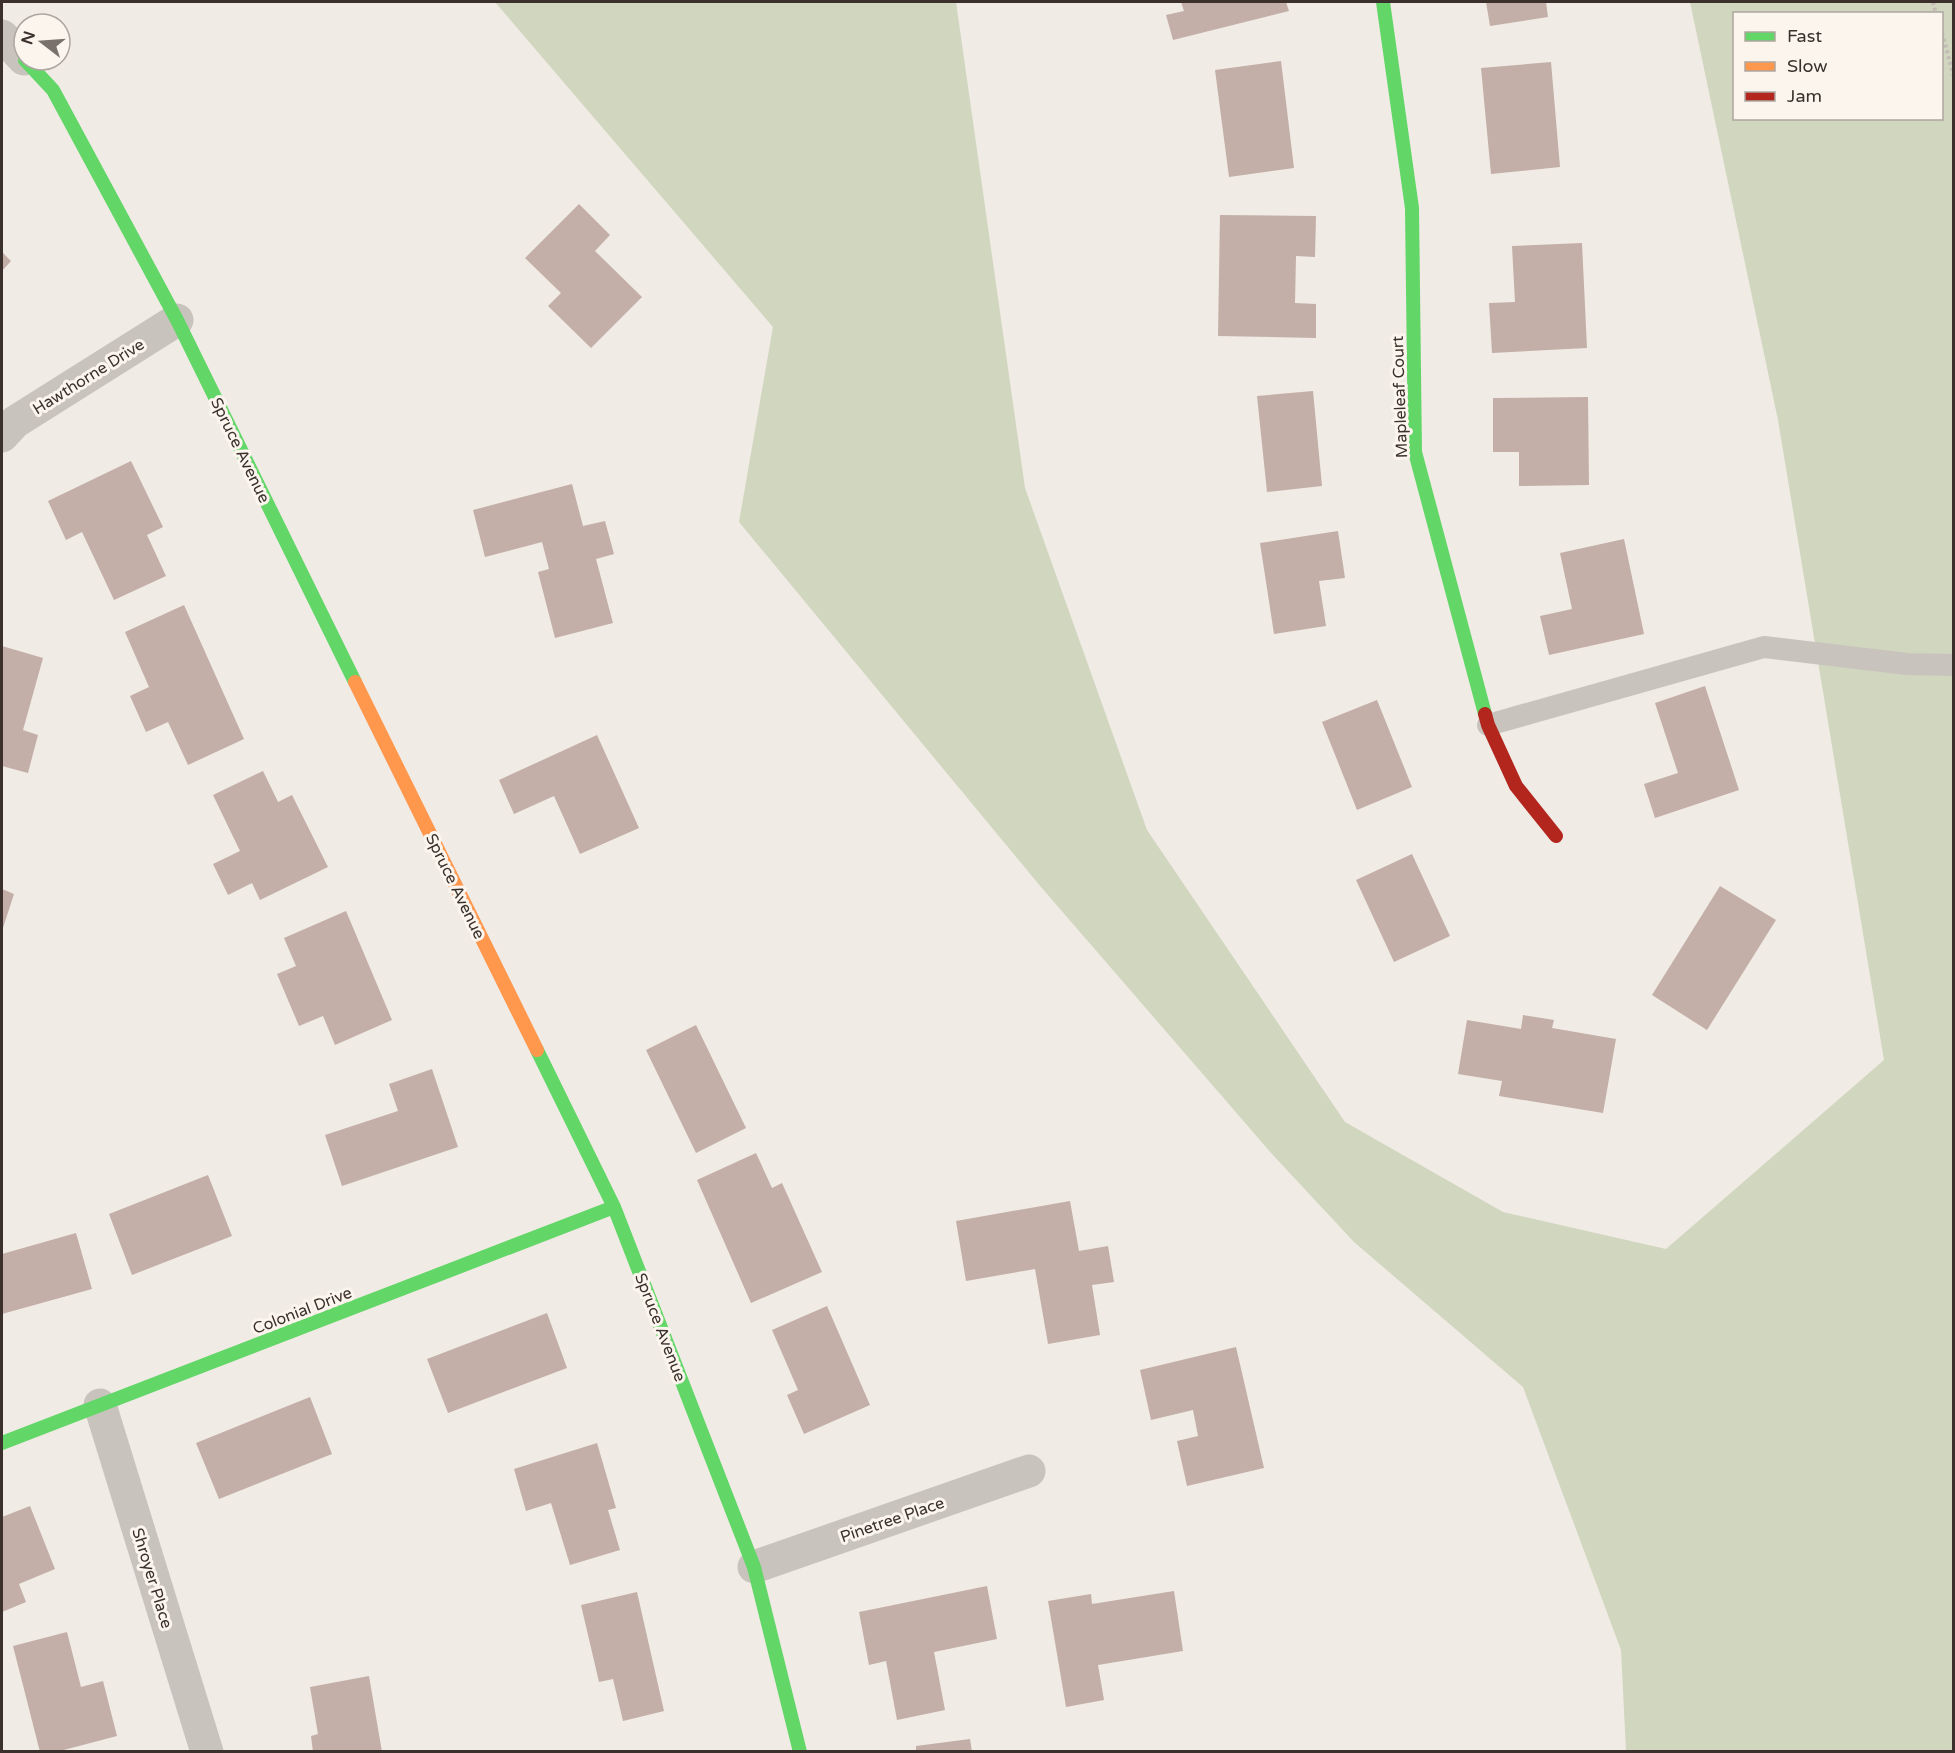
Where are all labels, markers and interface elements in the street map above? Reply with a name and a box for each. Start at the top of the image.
north arrow [12,12,72,72]
legend [1733,12,1943,120]
text: Fast [1787,25,1822,47]
text: N [17,29,40,47]
text: Slow [1787,55,1828,77]
text: Jam [1787,85,1822,107]
street label: Hawthorne Drive [29,334,148,419]
street label: Mapleleaf Court [1388,336,1412,458]
street label: Spruce Avenue [206,395,274,506]
street label: Spruce Avenue [421,831,489,942]
street label: Spruce Avenue [630,1270,690,1384]
street label: Colonial Drive [250,1283,355,1339]
street label: Pinetree Place [838,1493,947,1547]
street label: Shroyer Place [127,1526,177,1631]

